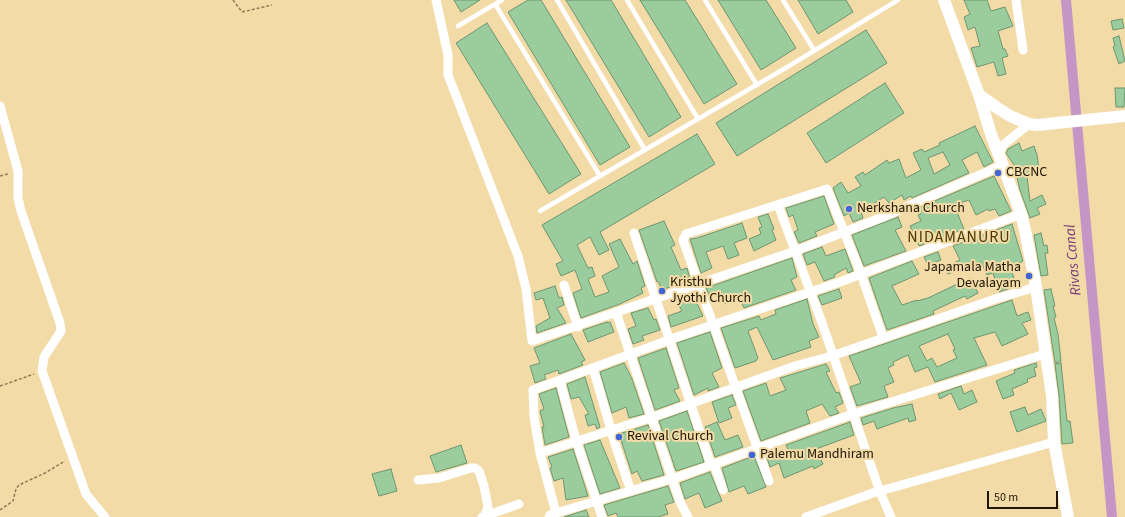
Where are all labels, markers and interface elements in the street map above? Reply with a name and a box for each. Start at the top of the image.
place label: CBCNC [1006,165,1047,181]
marker: CBCNC [993,168,1003,178]
place label: Nerkshana Church [857,201,965,217]
marker: Nerkshana Church [844,204,854,214]
water label: Rivas Canal [1062,224,1086,296]
district label: NIDAMANURU [907,228,1011,248]
place label: Japamala Matha Devalayam [924,260,1021,292]
marker: Japamala Matha Devalayam [1024,271,1034,281]
place label: Kristhu Jyothi Church [670,275,751,308]
marker: Kristhu Jyothi Church [657,286,667,296]
place label: Revival Church [627,429,713,445]
marker: Revival Church [614,432,624,442]
place label: Palemu Mandhiram [760,447,874,463]
marker: Palemu Mandhiram [747,450,757,460]
scale bar [989,483,1060,509]
text: 50 m [994,489,1018,506]

